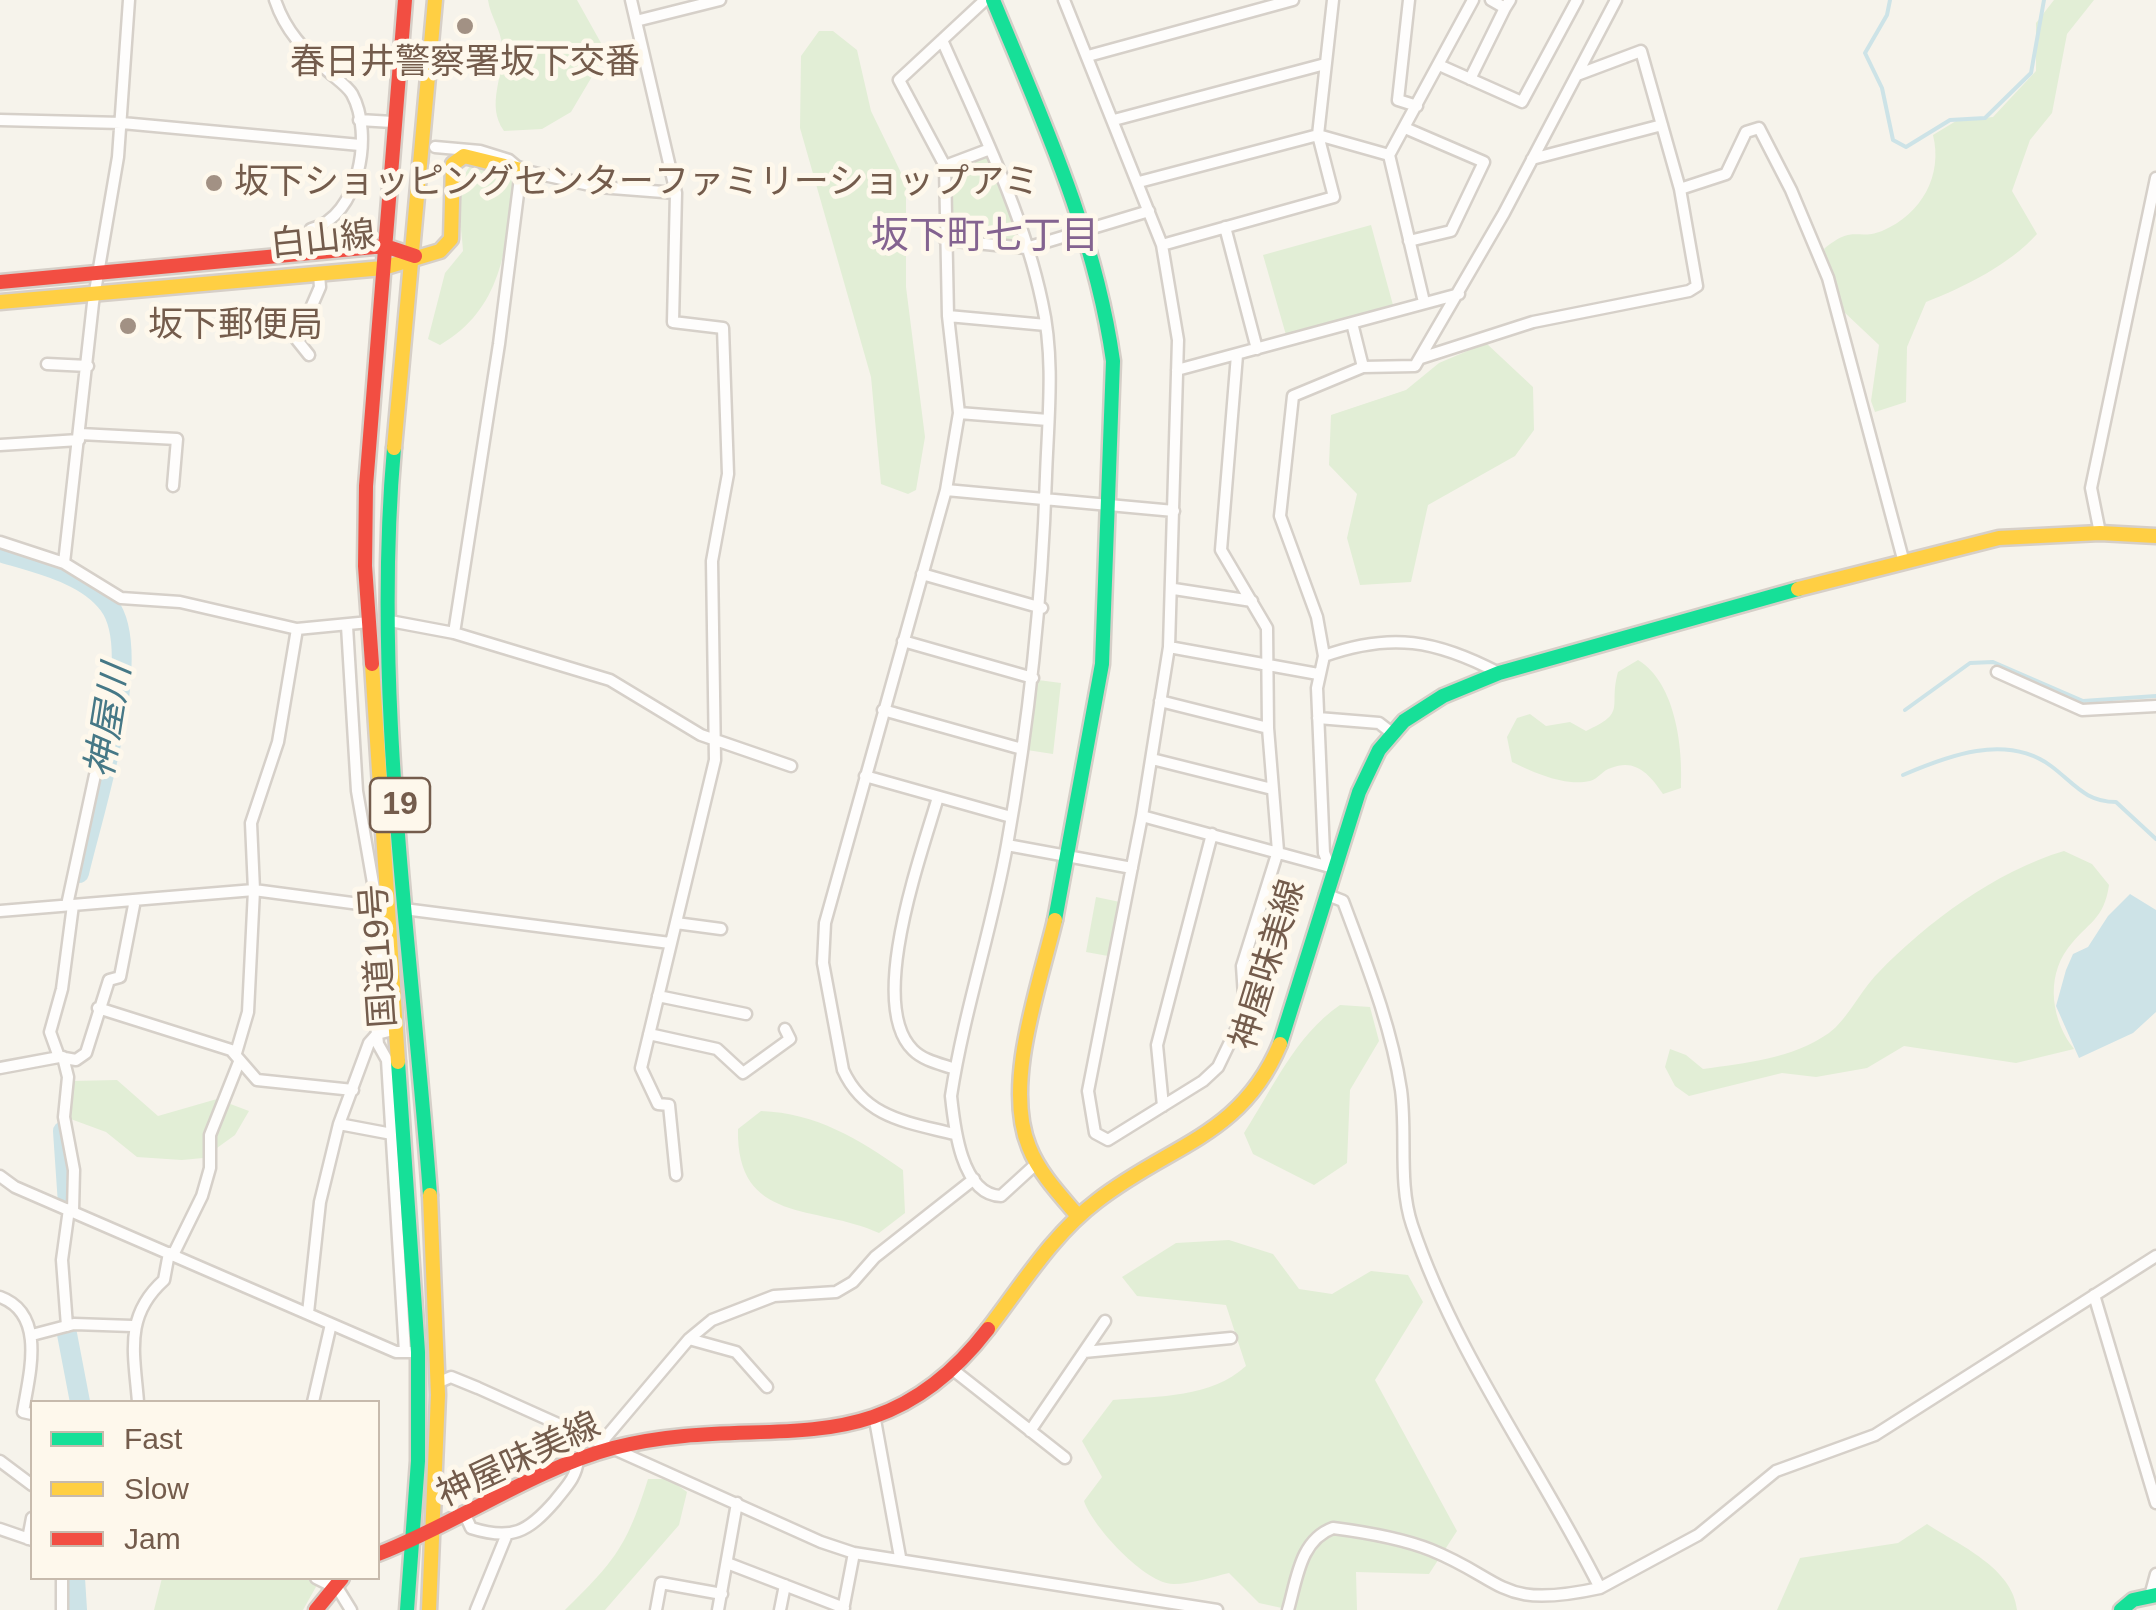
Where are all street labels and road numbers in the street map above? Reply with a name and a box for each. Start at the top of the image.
street label: 白山線 [269,215,377,267]
road number: 19 [370,778,430,832]
street label: 神屋味美線 [1223,875,1315,1055]
street label: 国道19号 [354,883,406,1029]
street label: 神屋味美線 [431,1405,607,1517]

